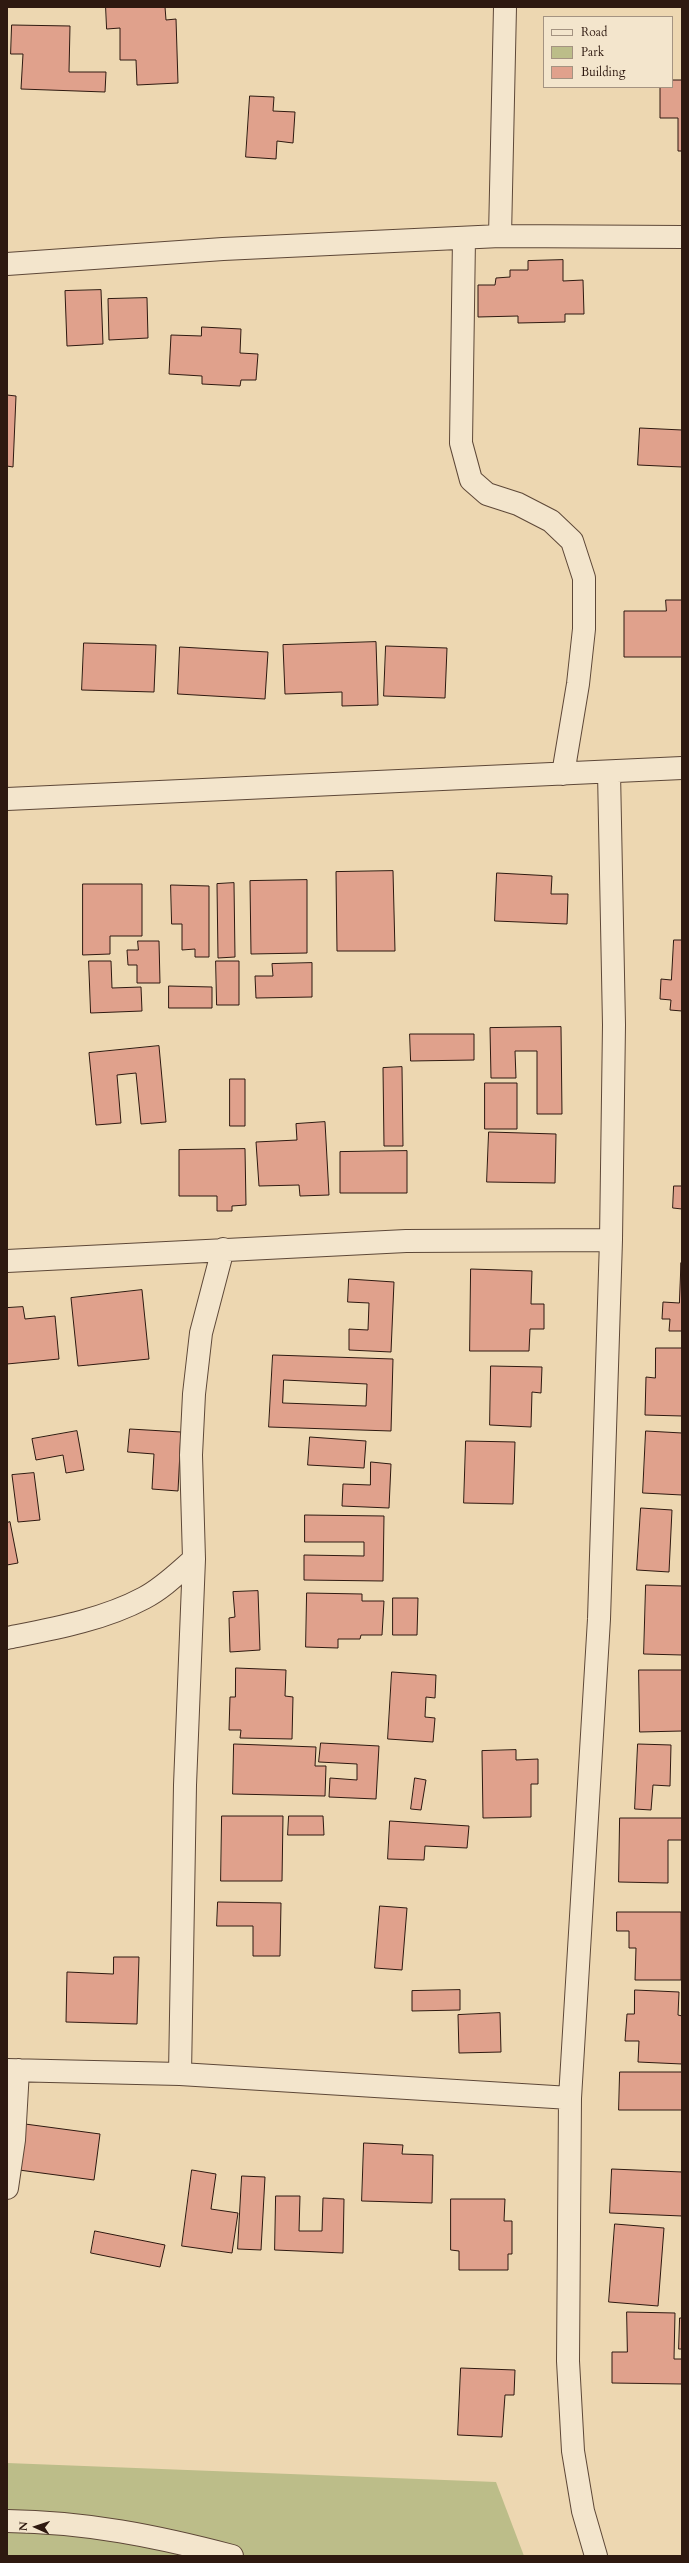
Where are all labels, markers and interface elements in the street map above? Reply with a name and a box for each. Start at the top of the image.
legend [543,16,673,88]
text: Road [581,24,607,40]
text: Park [581,44,604,60]
text: Building [581,64,625,80]
north arrow [16,2507,56,2547]
text: N [16,2521,31,2532]

